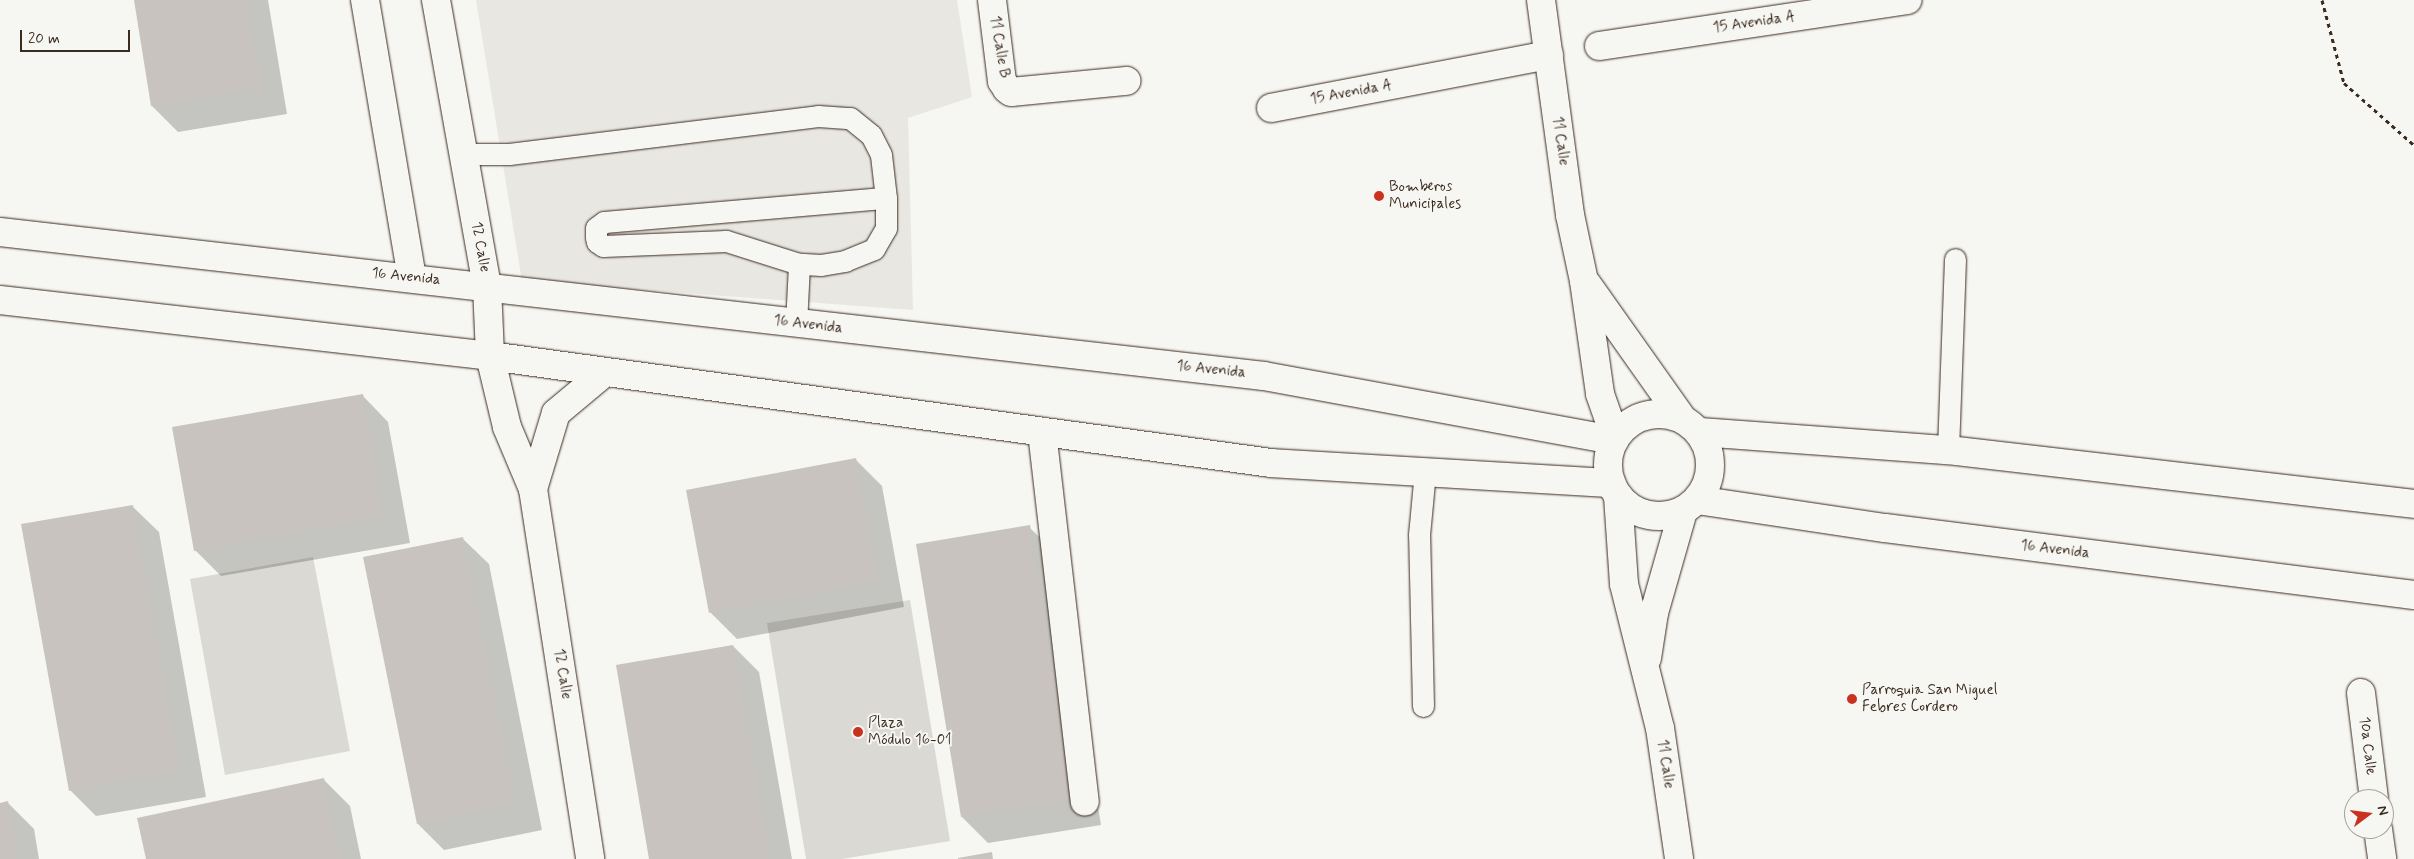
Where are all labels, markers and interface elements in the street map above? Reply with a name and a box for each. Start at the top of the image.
street label: 15 Avenida A [1712,8,1796,38]
street label: 11 Calle B [985,14,1013,80]
scale bar [22,20,132,52]
text: 20 m [28,29,60,49]
street label: 15 Avenida A [1309,77,1393,109]
street label: 11 Calle [1548,115,1572,167]
place label: Bomberos Municipales [1389,178,1461,213]
marker: Bomberos Municipales [1373,190,1385,202]
street label: 12 Calle [467,220,493,274]
street label: 16 Avenida [371,264,441,290]
street label: 16 Avenida [772,312,844,338]
street label: 16 Avenida [1176,357,1246,383]
street label: 16 Avenida [2019,537,2091,563]
street label: 12 Calle [549,647,575,701]
place label: Parroquia San Miguel Febres Cordero [1862,681,1995,716]
marker: Parroquia San Miguel Febres Cordero [1846,693,1858,705]
place label: Plaza Módulo 16-01 [868,714,952,749]
street label: 10a Calle [2354,715,2380,777]
marker: Plaza Módulo 16-01 [852,726,864,738]
street label: 11 Calle [1653,738,1677,790]
north arrow [2344,789,2394,839]
text: N [2373,804,2392,817]

